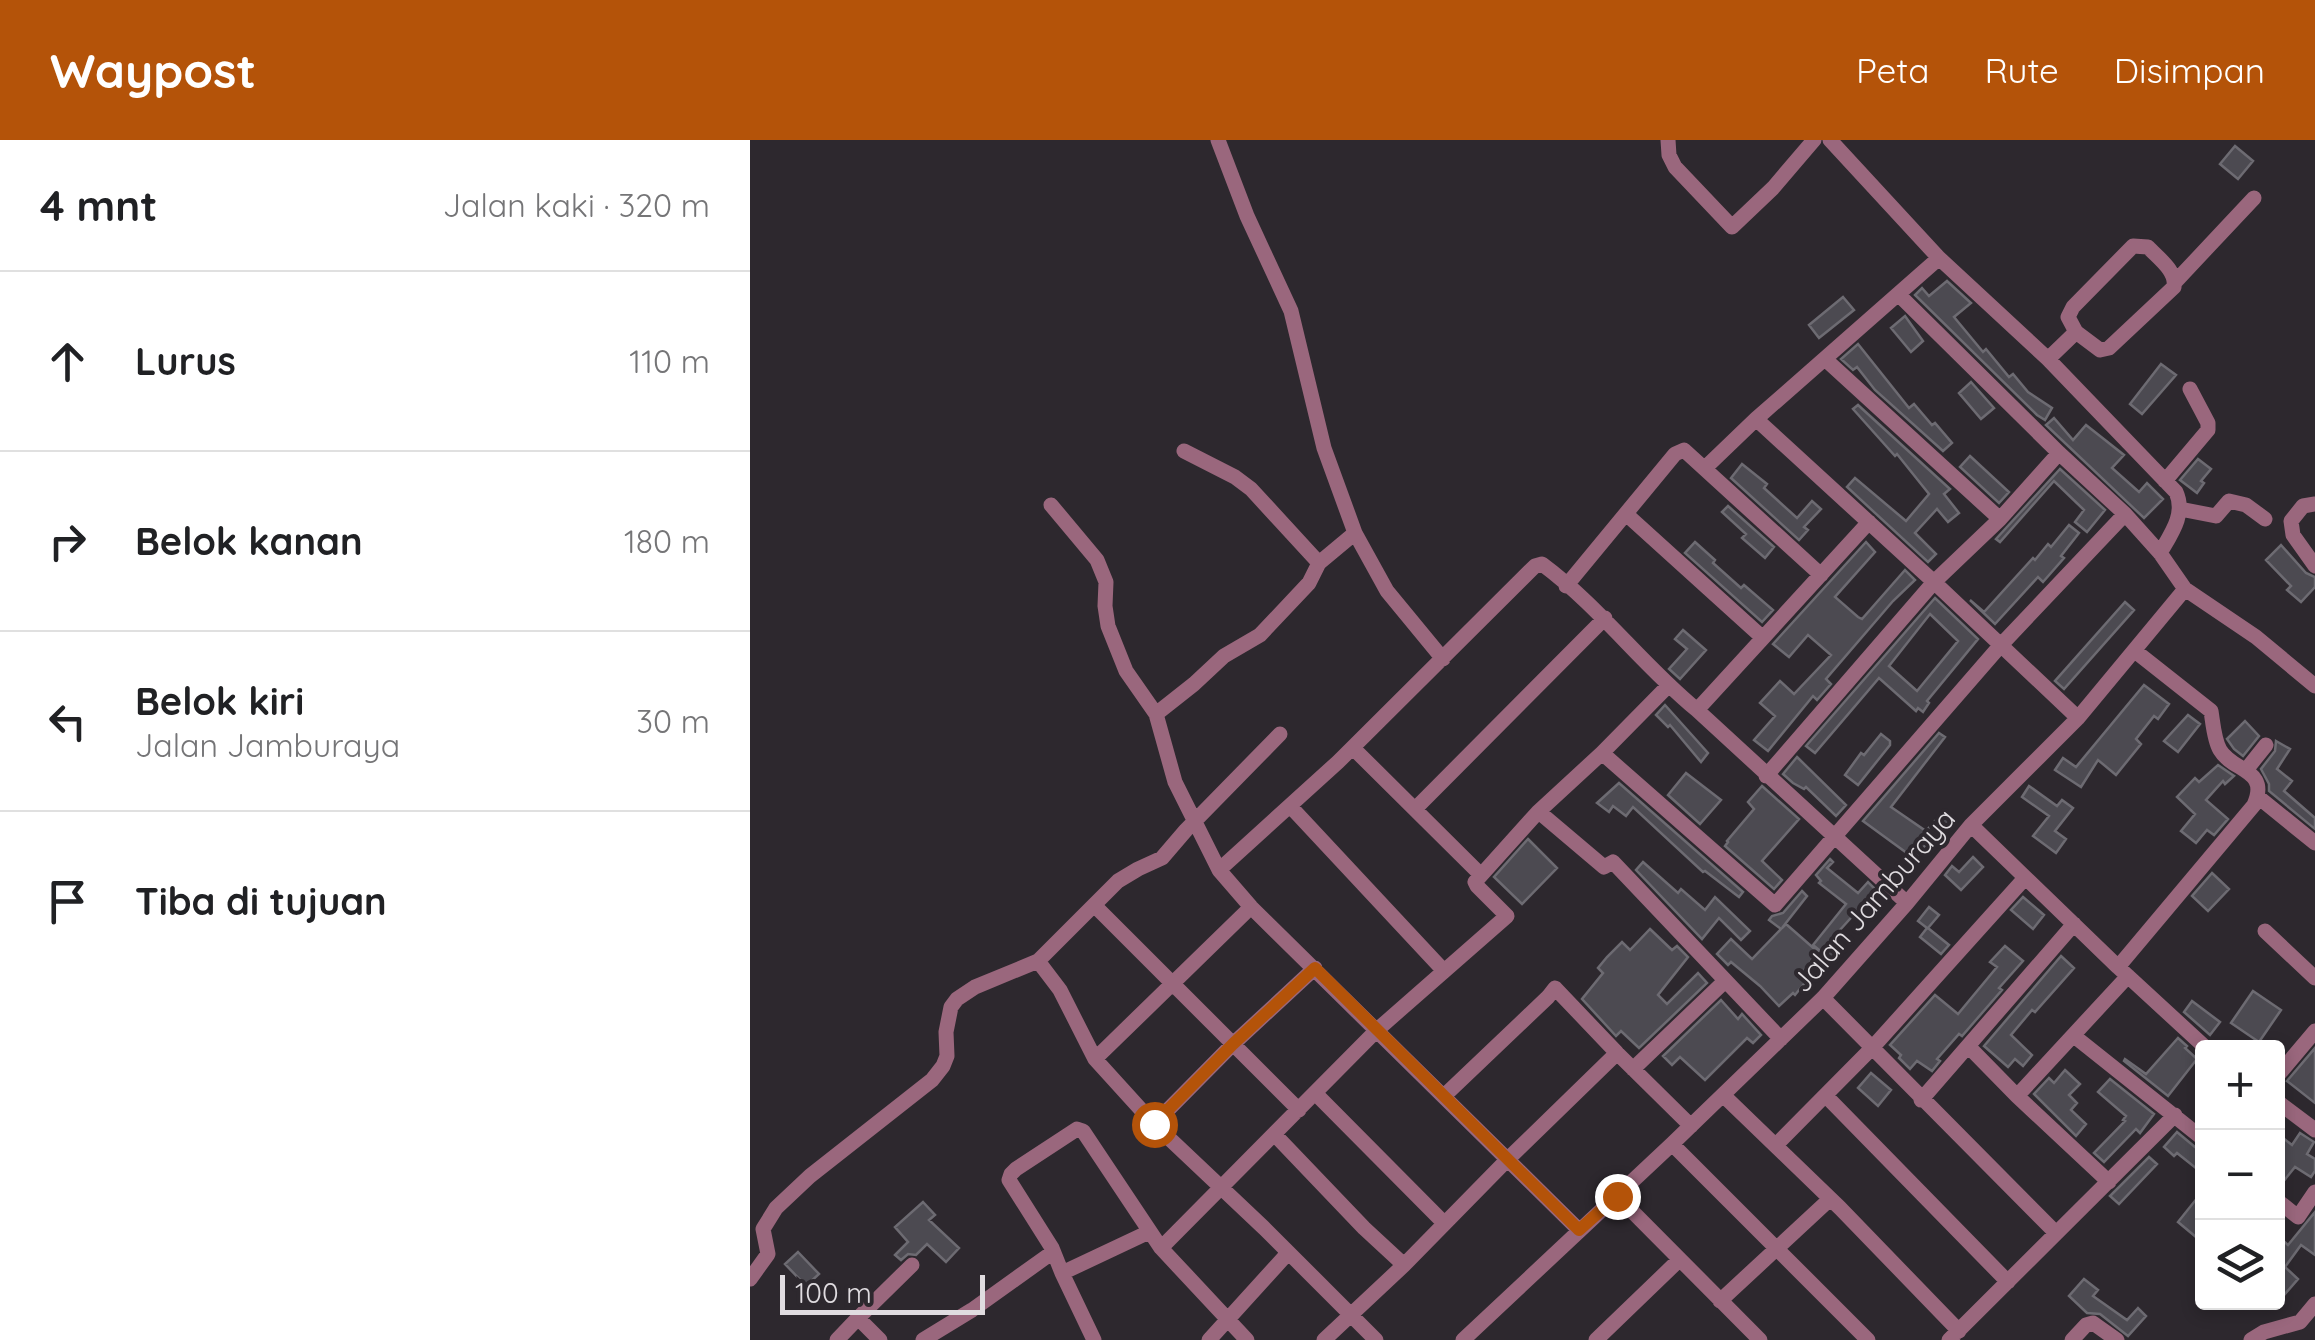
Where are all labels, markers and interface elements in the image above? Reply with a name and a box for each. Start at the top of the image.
text: Waypost [50,40,256,100]
text: Peta [1856,48,1929,92]
text: Rute [1984,48,2059,92]
text: Disimpan [2114,48,2265,92]
text: 4 mnt [40,179,157,232]
text: Jalan kaki · 320 m [443,185,710,225]
icon: ahead [40,334,95,389]
text: Lurus [135,337,236,385]
text: 110 m [629,341,710,381]
icon: right [40,514,95,569]
text: Belok kanan [135,517,363,565]
text: 180 m [624,521,710,561]
text: Belok kiri [135,677,304,725]
icon: left [40,694,95,749]
text: 30 m [636,701,710,741]
text: Jalan Jamburaya [135,725,400,765]
street label: Jalan Jamburaya [1784,801,1962,999]
icon: arrive [40,874,95,929]
text: Tiba di tujuan [135,877,387,925]
map controls [2195,1040,2285,1310]
button: + [2195,1040,2285,1130]
route start [1132,1102,1178,1148]
button: − [2195,1130,2285,1220]
route end [1595,1174,1641,1220]
button: layers [2195,1220,2285,1310]
scale bar [780,1270,985,1314]
text: 100 m [795,1275,872,1310]

